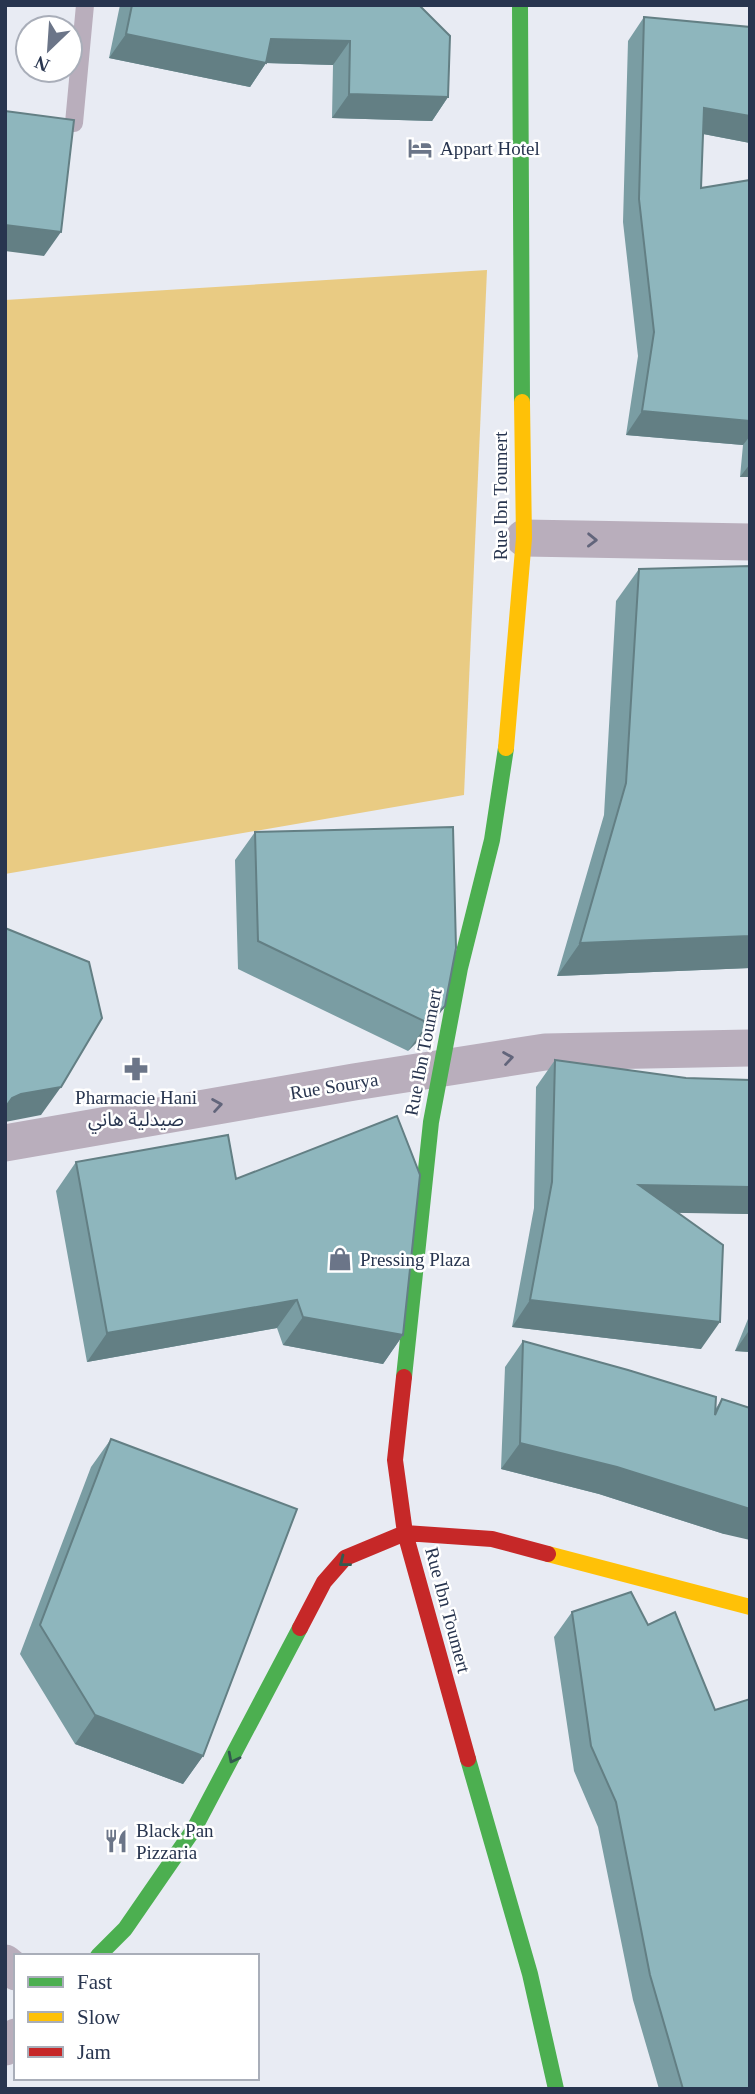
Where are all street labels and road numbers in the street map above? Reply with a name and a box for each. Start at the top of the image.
street label: Rue Ibn Toumert [490,431,511,561]
street label: Rue Ibn Toumert [400,986,446,1117]
street label: Rue Sourya [288,1069,380,1103]
street label: Rue Ibn Toumert [421,1545,475,1676]

